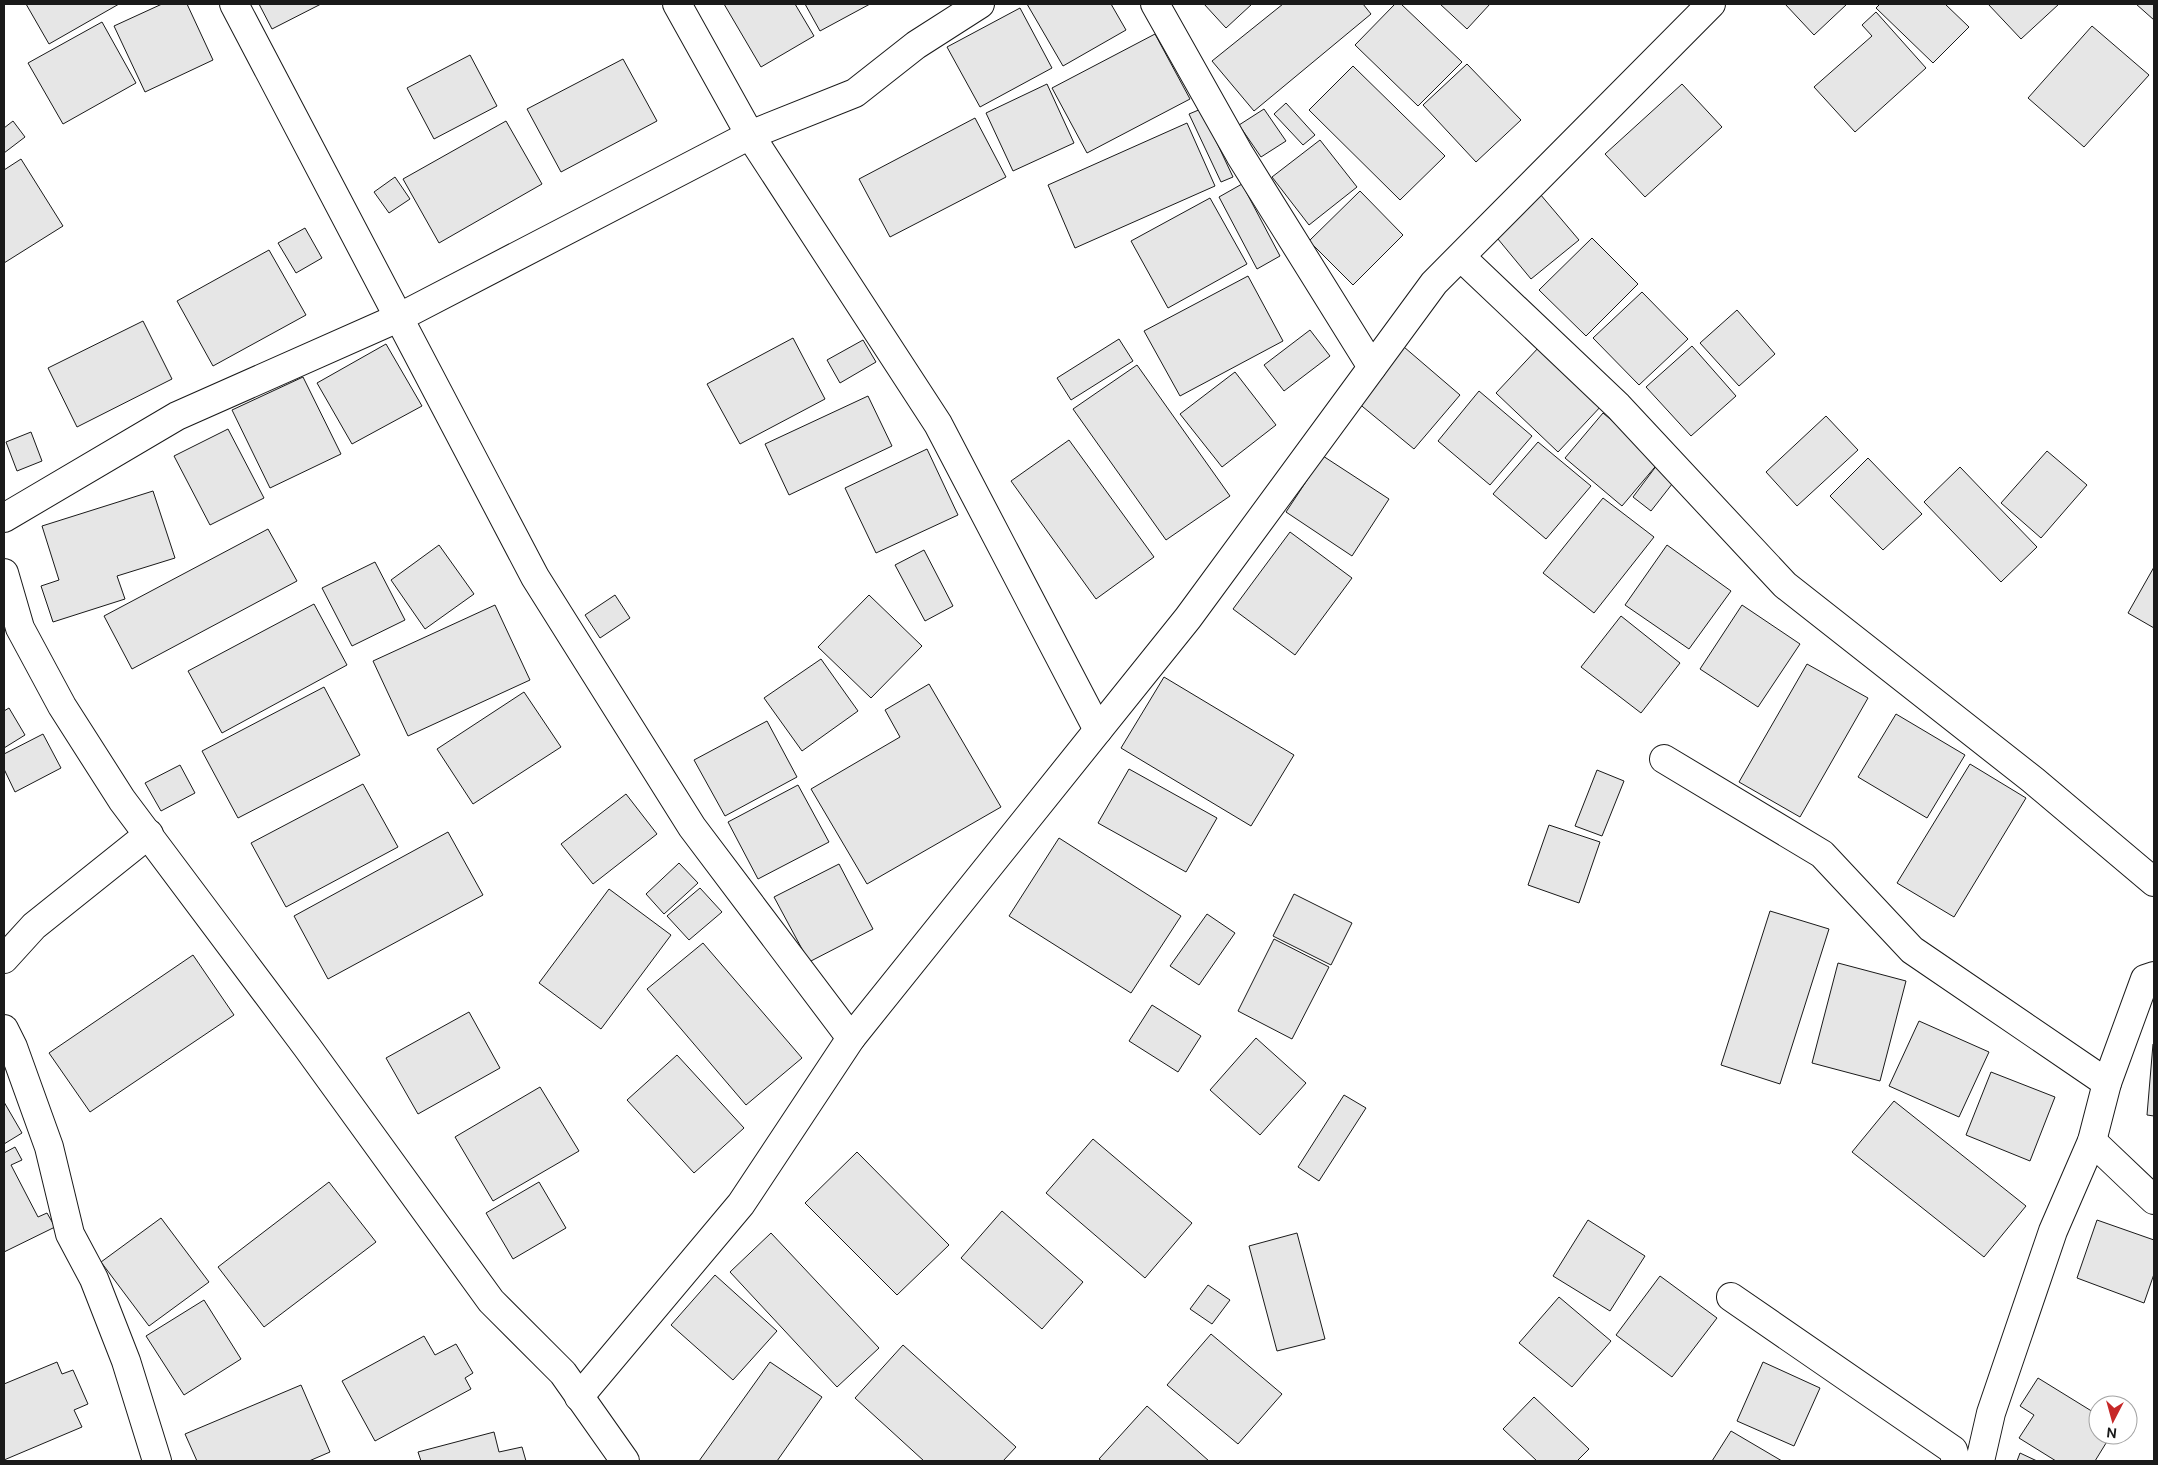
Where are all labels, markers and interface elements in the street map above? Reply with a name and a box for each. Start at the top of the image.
north arrow [2088,1395,2138,1445]
text: N [2106,1423,2118,1442]

